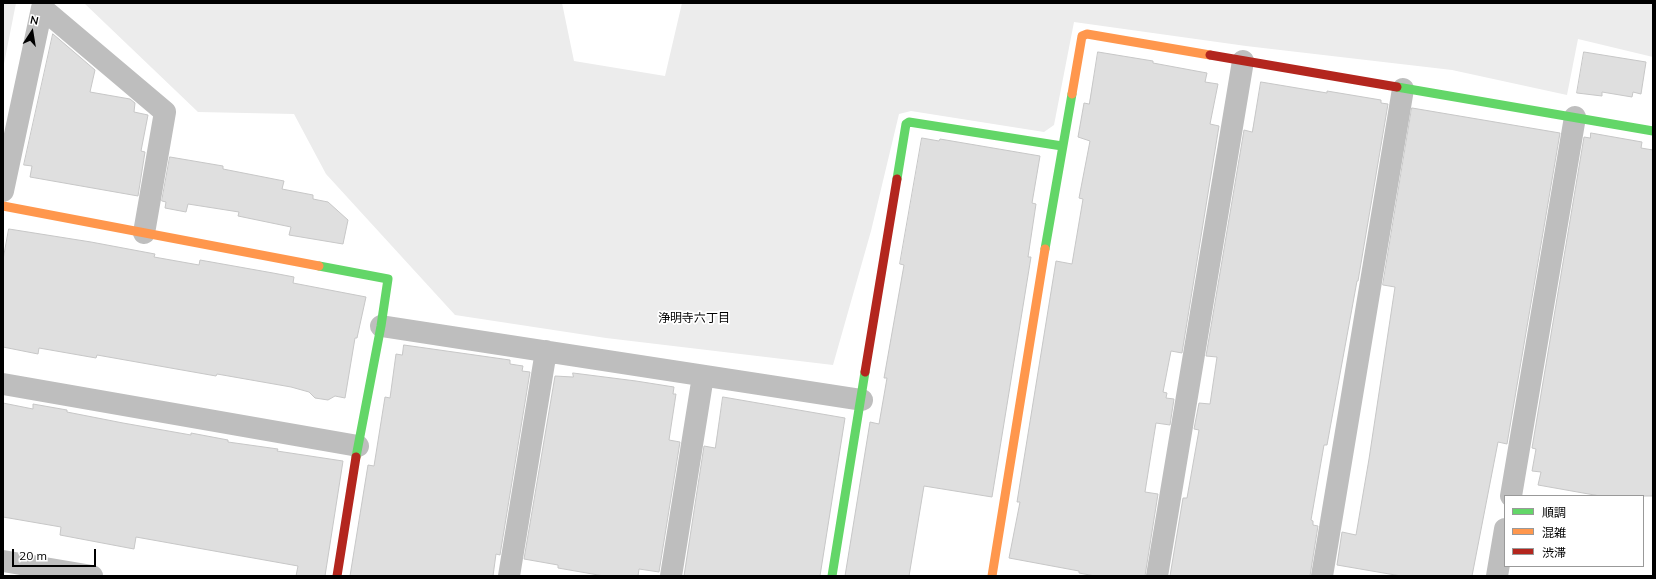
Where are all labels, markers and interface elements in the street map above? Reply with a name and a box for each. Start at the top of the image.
north arrow [12,12,52,52]
text: N [29,13,40,28]
district label: 浄明寺六丁目 [658,311,730,325]
legend [1504,495,1644,567]
text: 順調 [1542,505,1566,520]
text: 混雑 [1542,525,1566,540]
scale bar [14,541,98,567]
text: 渋滞 [1542,545,1566,560]
text: 20 m [19,548,47,563]

